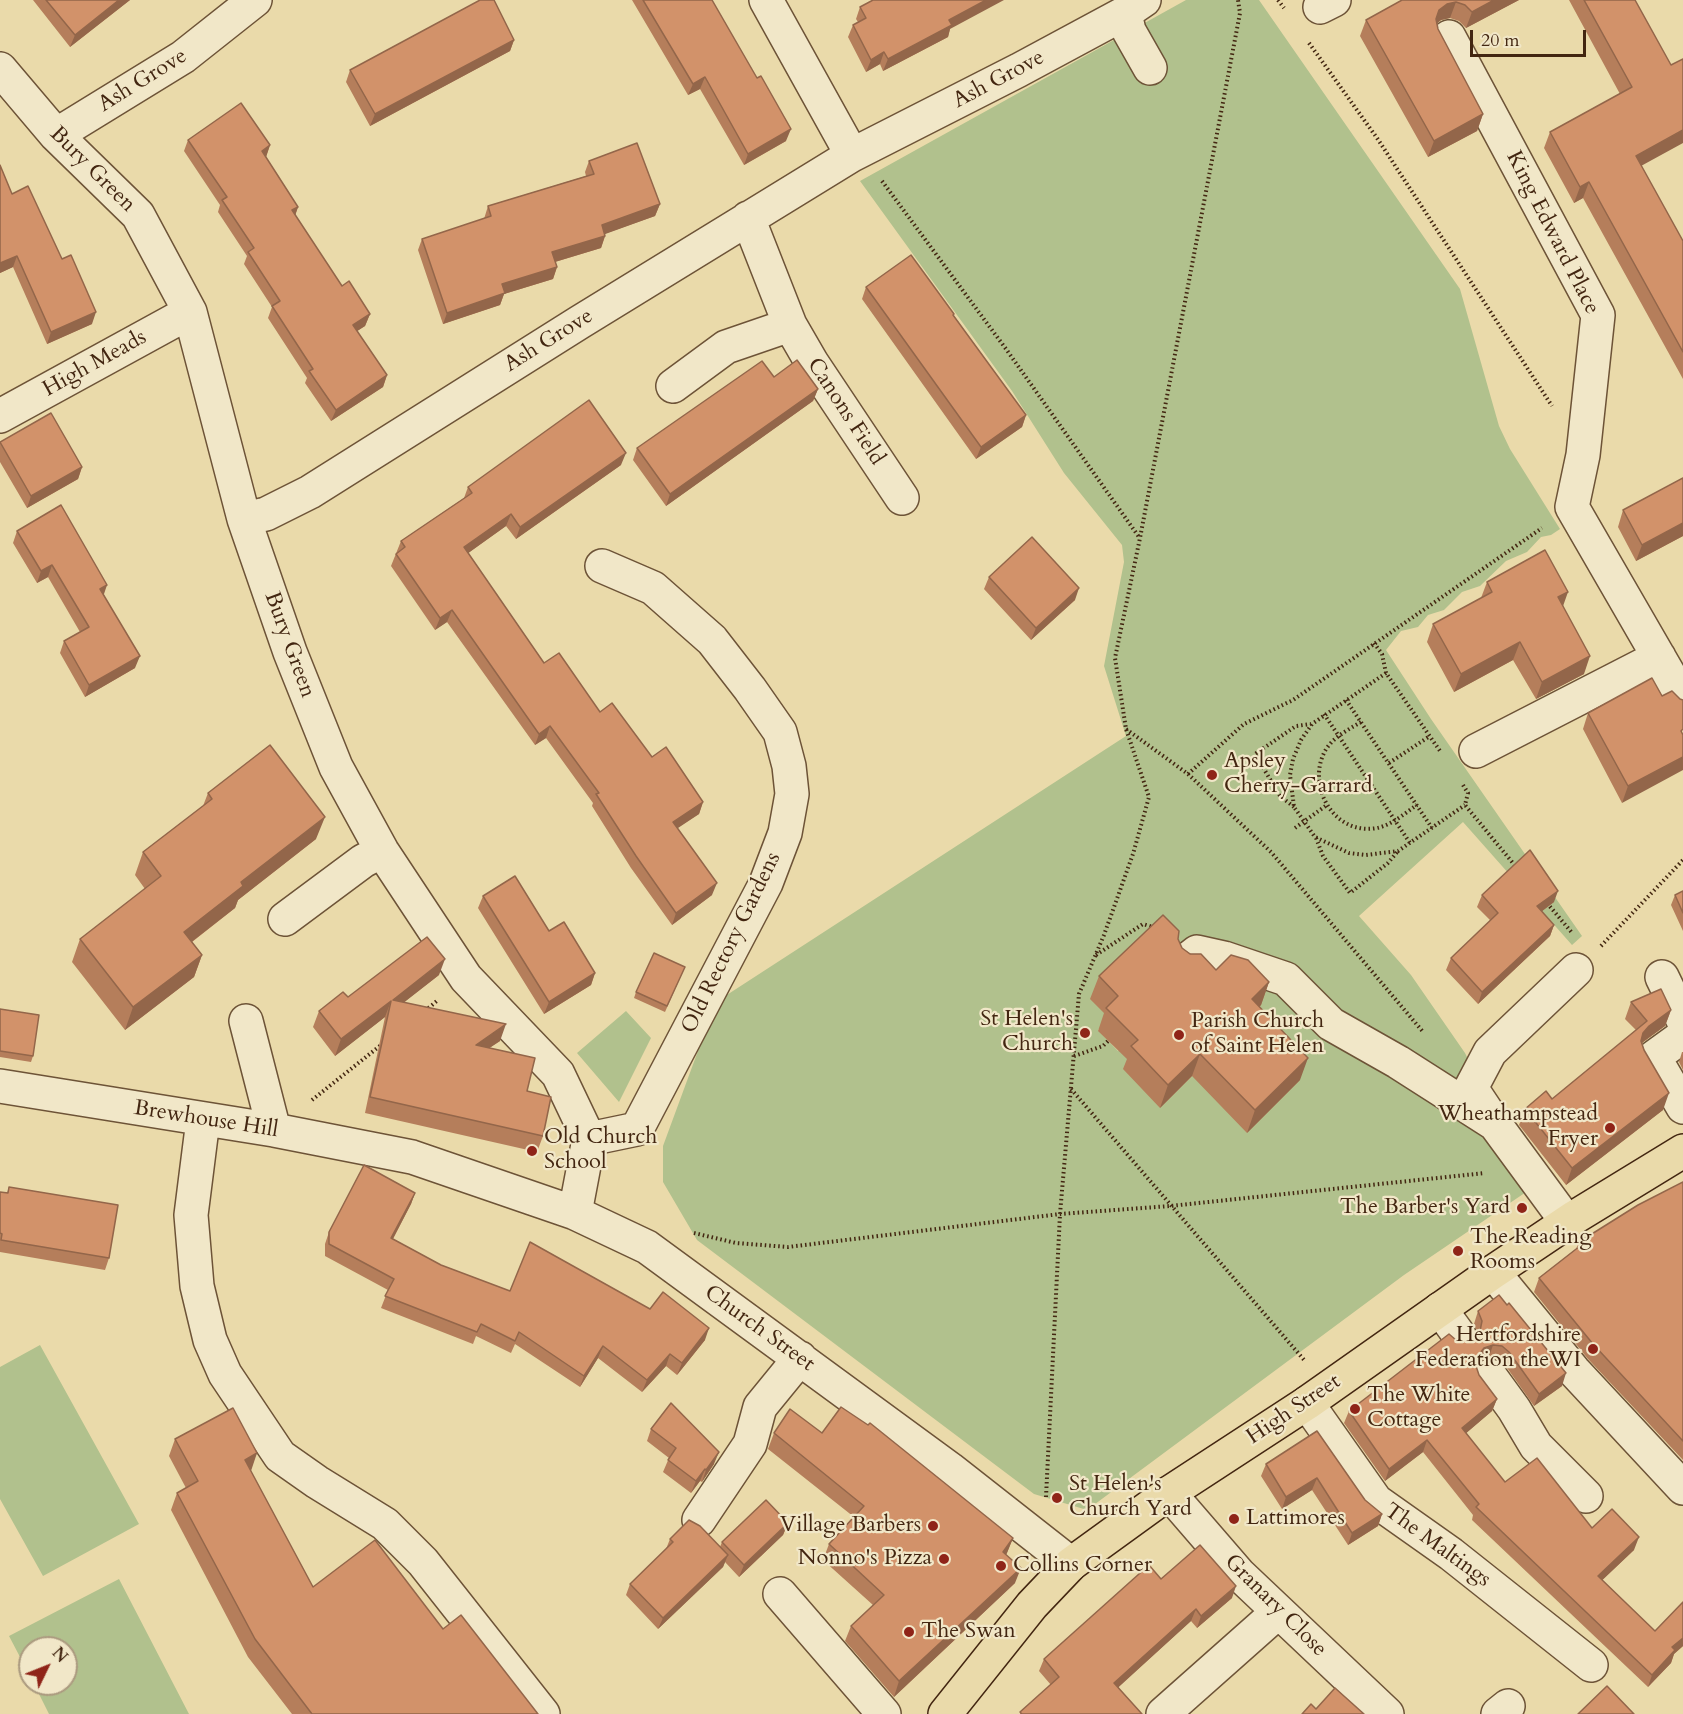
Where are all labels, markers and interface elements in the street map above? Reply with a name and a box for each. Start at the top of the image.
scale bar [1473,18,1588,56]
text: 20 m [1481,28,1520,53]
street label: Ash Grove [94,43,192,119]
street label: Ash Grove [949,45,1049,115]
street label: Bury Green [44,122,140,218]
street label: King Edward Place [1499,147,1605,319]
street label: Ash Grove [500,303,598,379]
street label: High Meads [39,325,151,403]
street label: Canons Field [801,353,889,471]
street label: Bury Green [258,589,320,701]
place label: Apsley Cherry-Garrard [1224,749,1373,800]
marker: Apsley Cherry-Garrard [1205,768,1219,782]
street label: Old Rectory Gardens [677,848,787,1038]
place label: St Helen's Church [980,1007,1073,1058]
place label: Parish Church of Saint Helen [1191,1009,1324,1060]
marker: St Helen's Church [1078,1026,1092,1040]
marker: Parish Church of Saint Helen [1172,1028,1186,1042]
street label: Brewhouse Hill [132,1096,280,1144]
place label: Wheathampstead Fryer [1438,1102,1598,1154]
marker: Wheathampstead Fryer [1603,1121,1617,1135]
place label: Old Church School [544,1125,657,1176]
marker: Old Church School [525,1144,539,1158]
place label: The Barber's Yard [1340,1195,1510,1221]
marker: The Barber's Yard [1515,1201,1529,1215]
place label: The Reading Rooms [1470,1225,1592,1276]
marker: The Reading Rooms [1451,1244,1465,1258]
street label: Church Street [699,1280,819,1378]
place label: Hertfordshire Federation theWI [1415,1323,1581,1374]
marker: Hertfordshire Federation theWI [1586,1342,1600,1356]
street label: High Street [1242,1369,1346,1451]
place label: The White Cottage [1367,1383,1471,1434]
marker: The White Cottage [1348,1402,1362,1416]
place label: St Helen's Church Yard [1069,1472,1192,1524]
marker: St Helen's Church Yard [1050,1491,1064,1505]
street label: The Maltings [1379,1499,1495,1593]
place label: Lattimores [1246,1506,1345,1532]
marker: Lattimores [1227,1512,1241,1526]
place label: Village Barbers [780,1513,921,1539]
marker: Village Barbers [926,1519,940,1533]
place label: Nonno's Pizza [798,1546,932,1572]
street label: Granary Close [1218,1549,1332,1663]
marker: Nonno's Pizza [937,1552,951,1566]
place label: Collins Corner [1013,1553,1152,1579]
marker: Collins Corner [994,1559,1008,1573]
place label: The Swan [921,1619,1016,1645]
marker: The Swan [902,1625,916,1639]
north arrow [18,1636,78,1696]
text: N [47,1643,72,1668]

